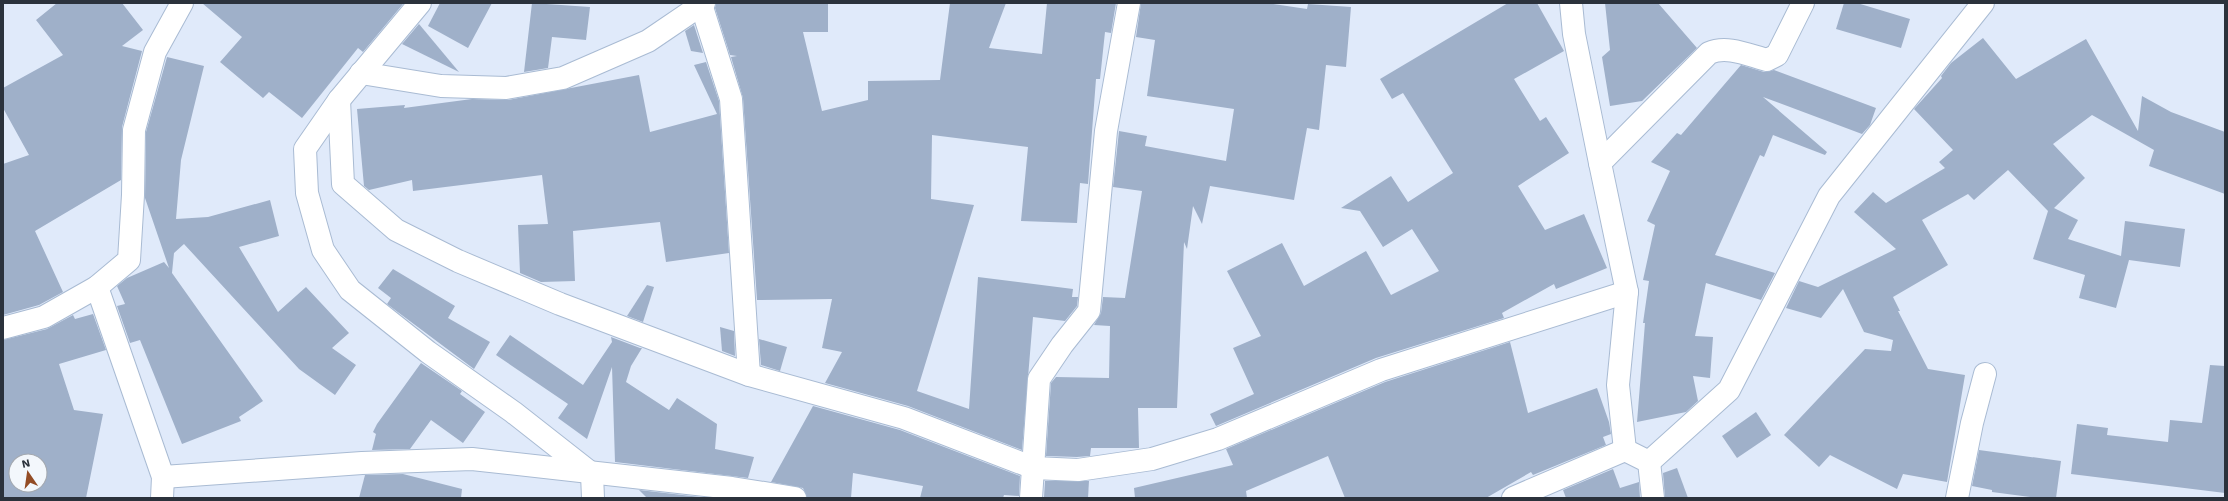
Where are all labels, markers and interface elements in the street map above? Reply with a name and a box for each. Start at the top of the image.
north arrow [8,453,48,493]
text: N [20,456,31,471]

